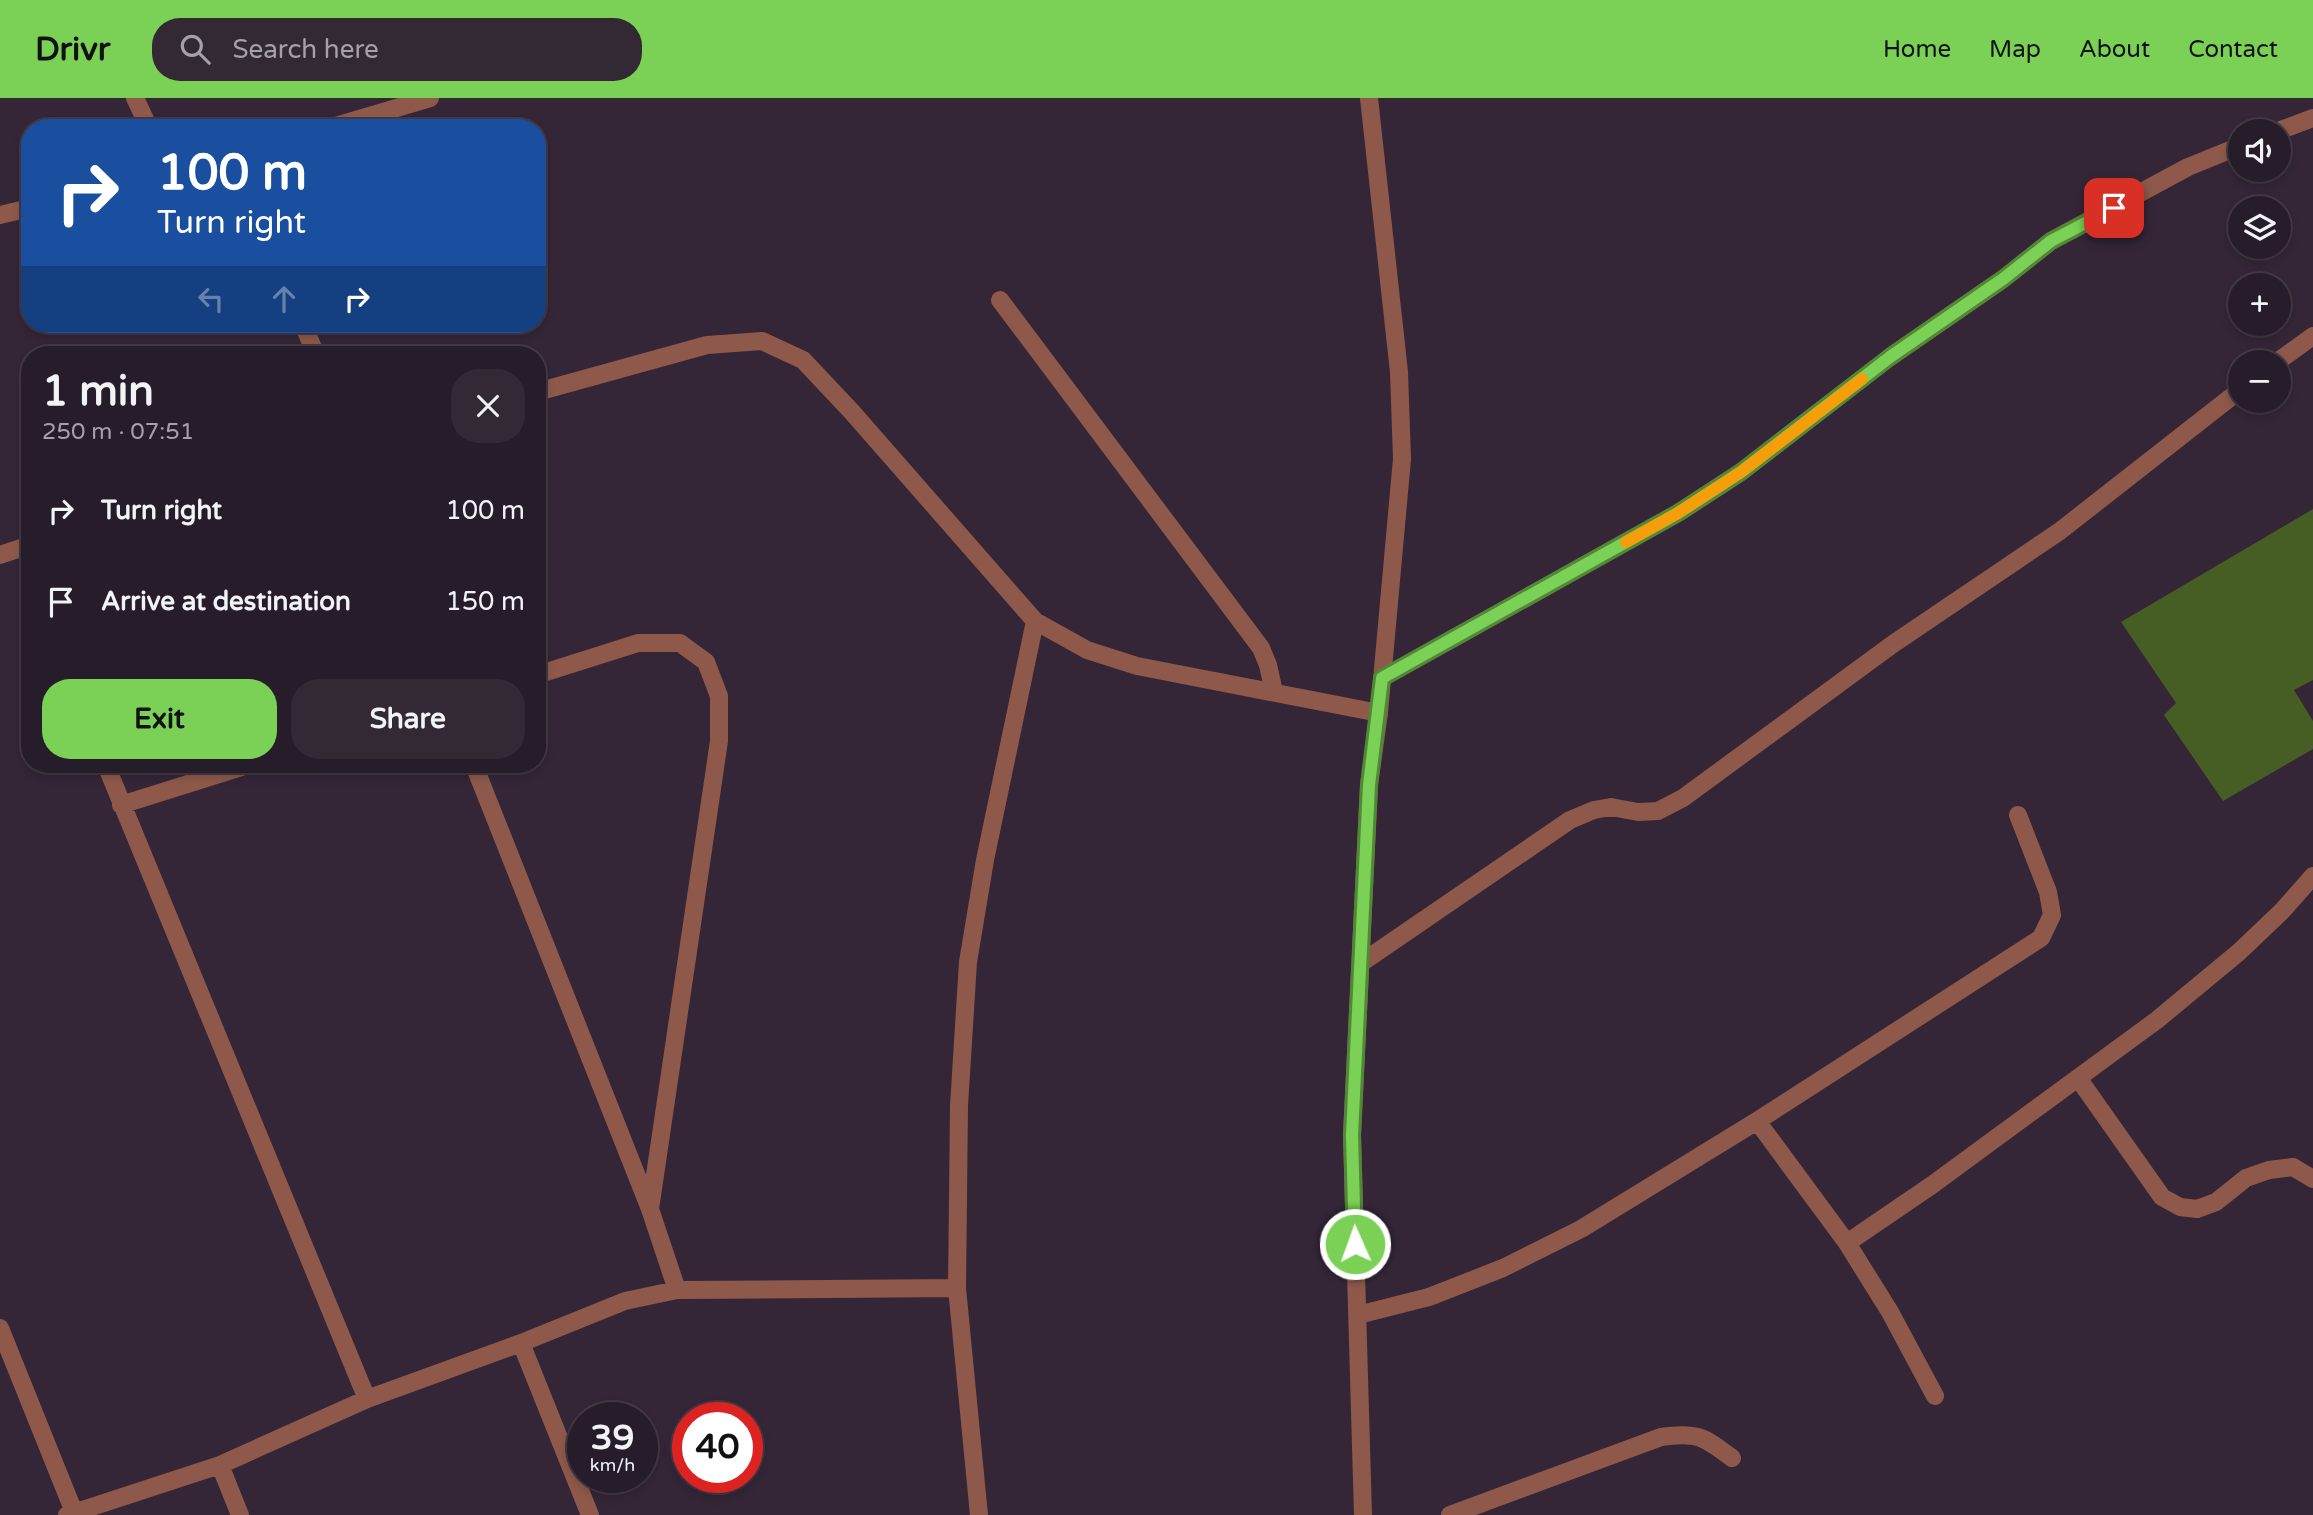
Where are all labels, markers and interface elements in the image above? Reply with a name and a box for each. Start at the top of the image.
search box [152,18,642,81]
text: Drivr [35,30,110,69]
icon: search [176,30,214,68]
text: Search here [232,34,379,65]
text: Home [1883,35,1951,64]
text: Map [1989,35,2041,64]
text: About [2079,35,2150,64]
text: Contact [2188,35,2278,64]
map controls [2228,119,2291,413]
button: sound [2228,119,2291,182]
text: 100 m [157,144,307,203]
icon: right [42,147,133,238]
pin [2084,178,2144,238]
icon: arrive [2095,189,2133,227]
button: layers [2228,196,2291,259]
text: Turn right [157,204,306,242]
button: + [2228,273,2291,336]
icon: left [192,280,230,318]
icon: ahead [265,280,303,318]
icon: right [338,280,376,318]
button: − [2228,350,2291,413]
text: 1 min [42,366,154,417]
button: close [451,369,525,443]
text: 250 m · 07:51 [42,418,194,446]
icon: right [42,492,80,530]
text: Turn right [101,495,222,526]
text: 100 m [445,495,525,526]
icon: arrive [42,583,80,621]
text: Arrive at destination [101,586,351,617]
text: 150 m [445,586,525,617]
button: Exit [42,679,277,759]
button: Share [291,679,525,759]
position arrow [1318,1207,1392,1281]
speed limit sign: 40 [672,1402,763,1493]
text: 39 [591,1417,634,1459]
text: km/h [590,1454,635,1476]

